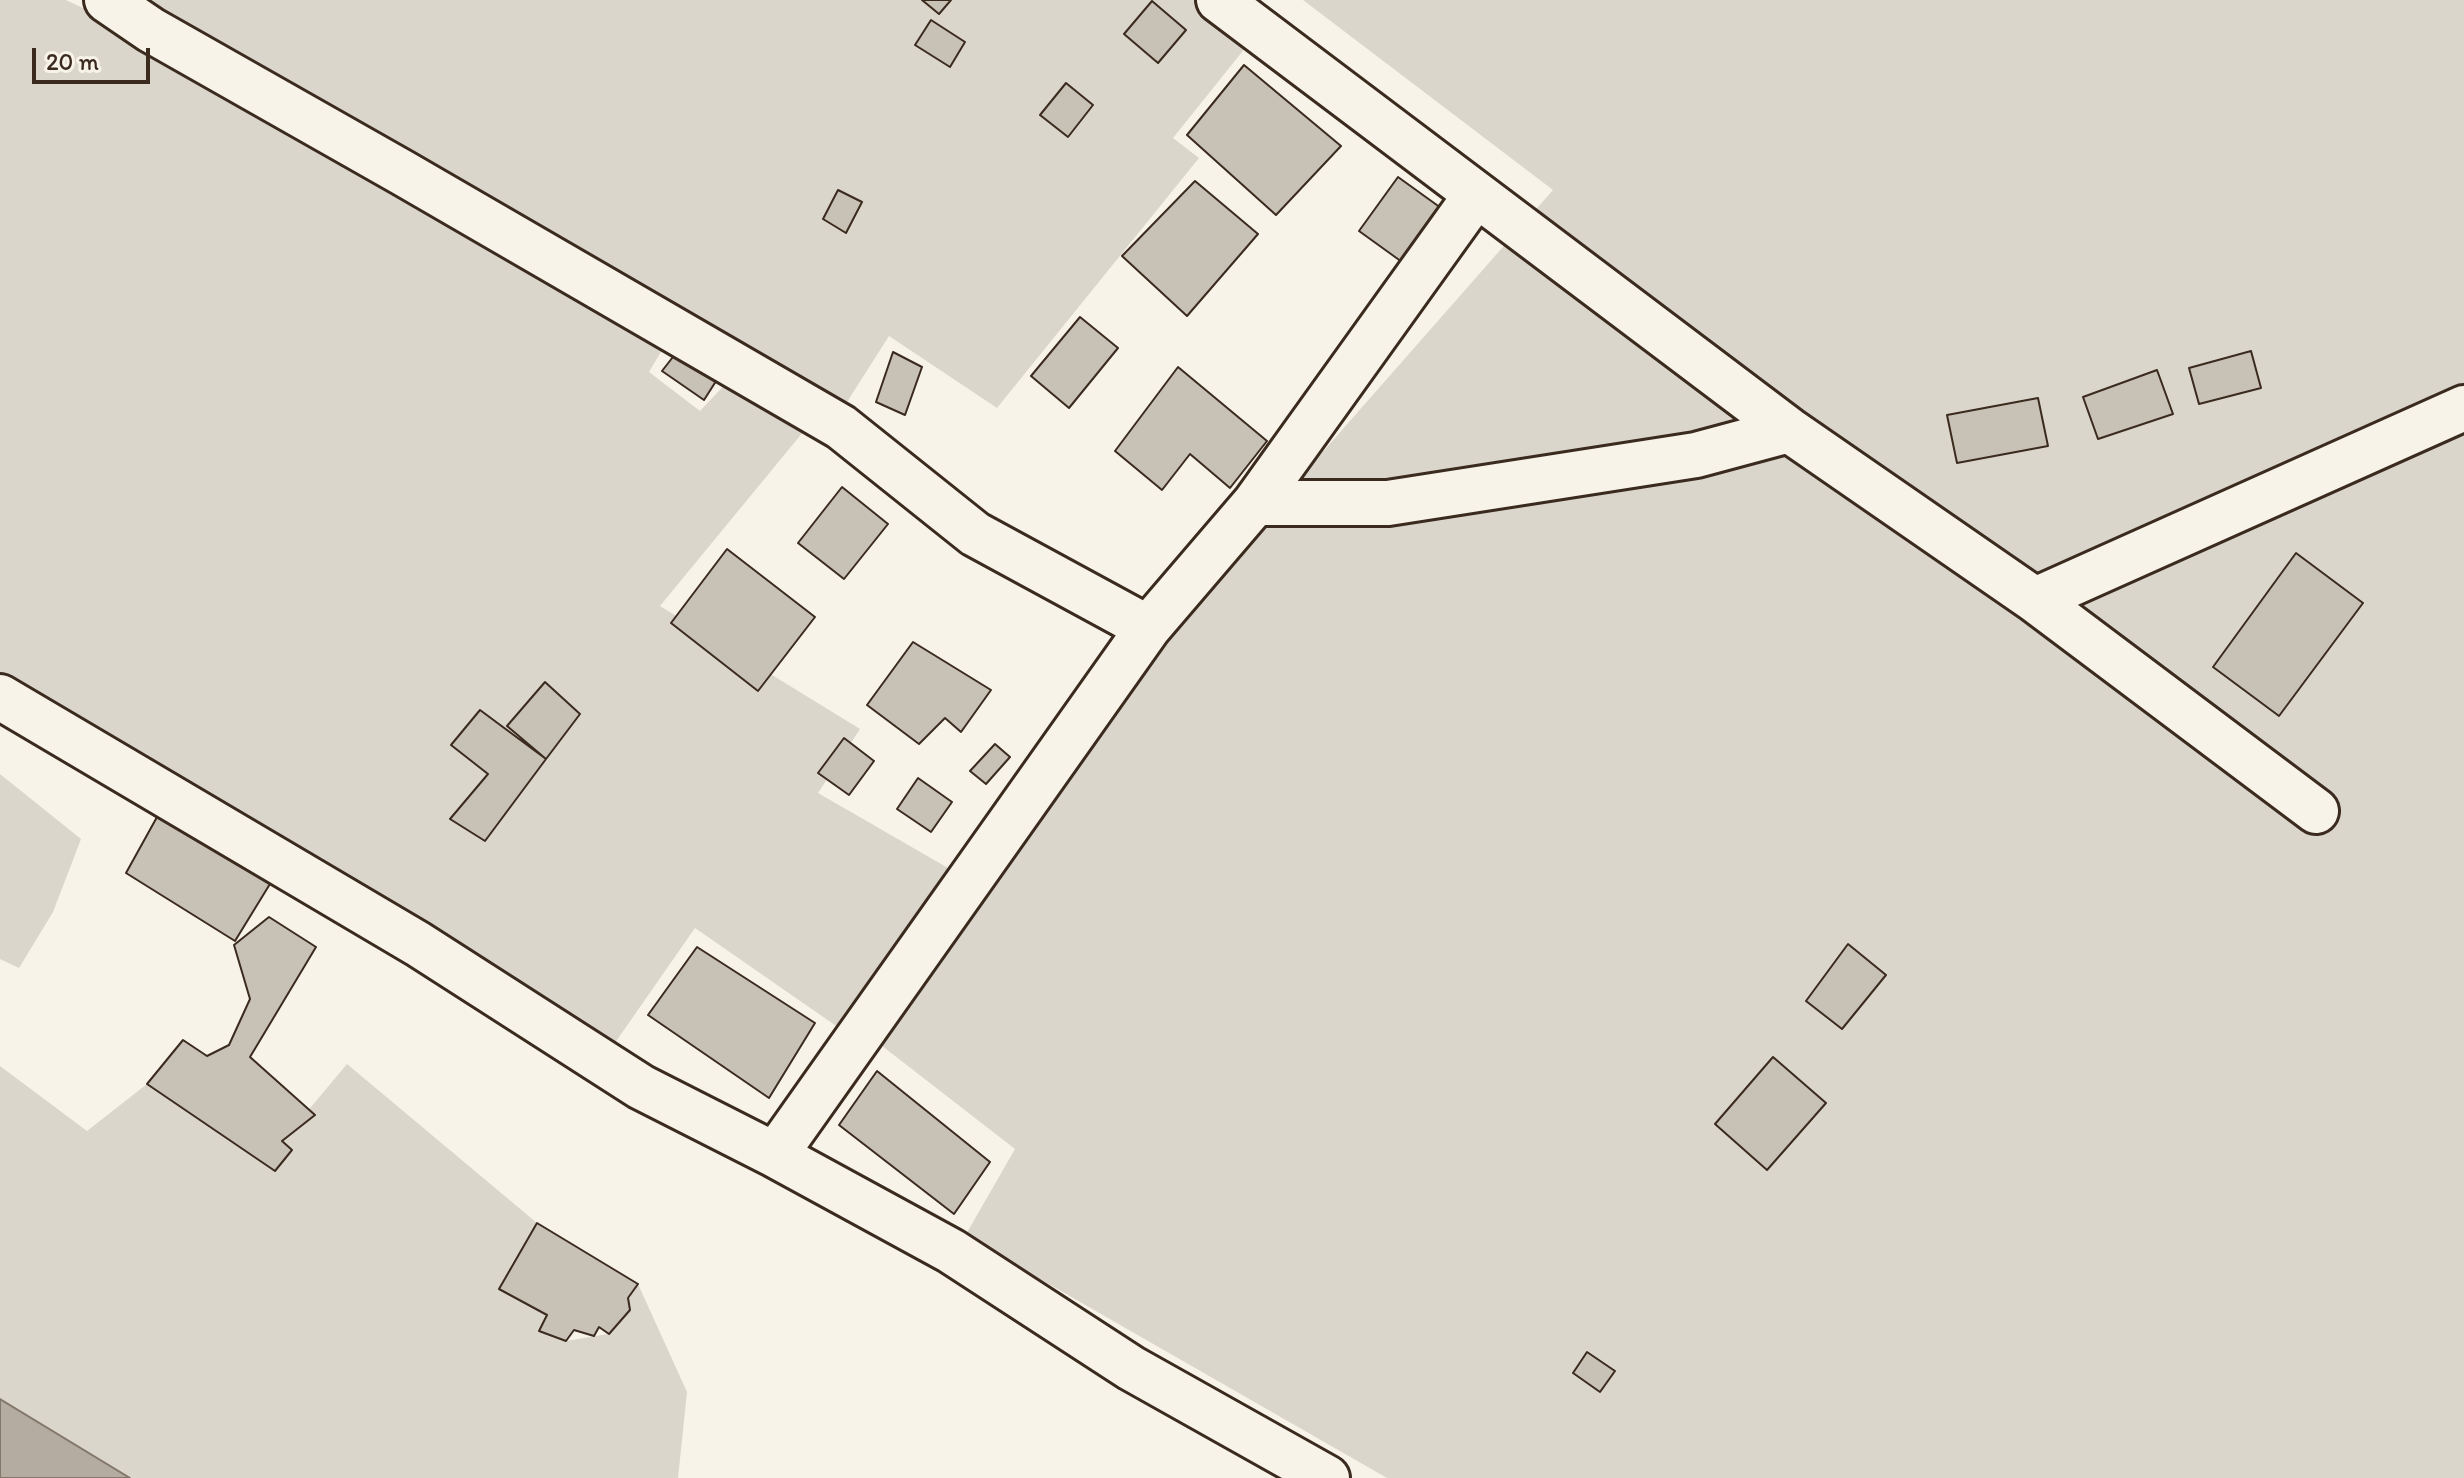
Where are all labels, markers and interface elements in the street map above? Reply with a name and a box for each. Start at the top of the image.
scale bar [36,32,154,82]
text: 20 m [46,47,99,76]

